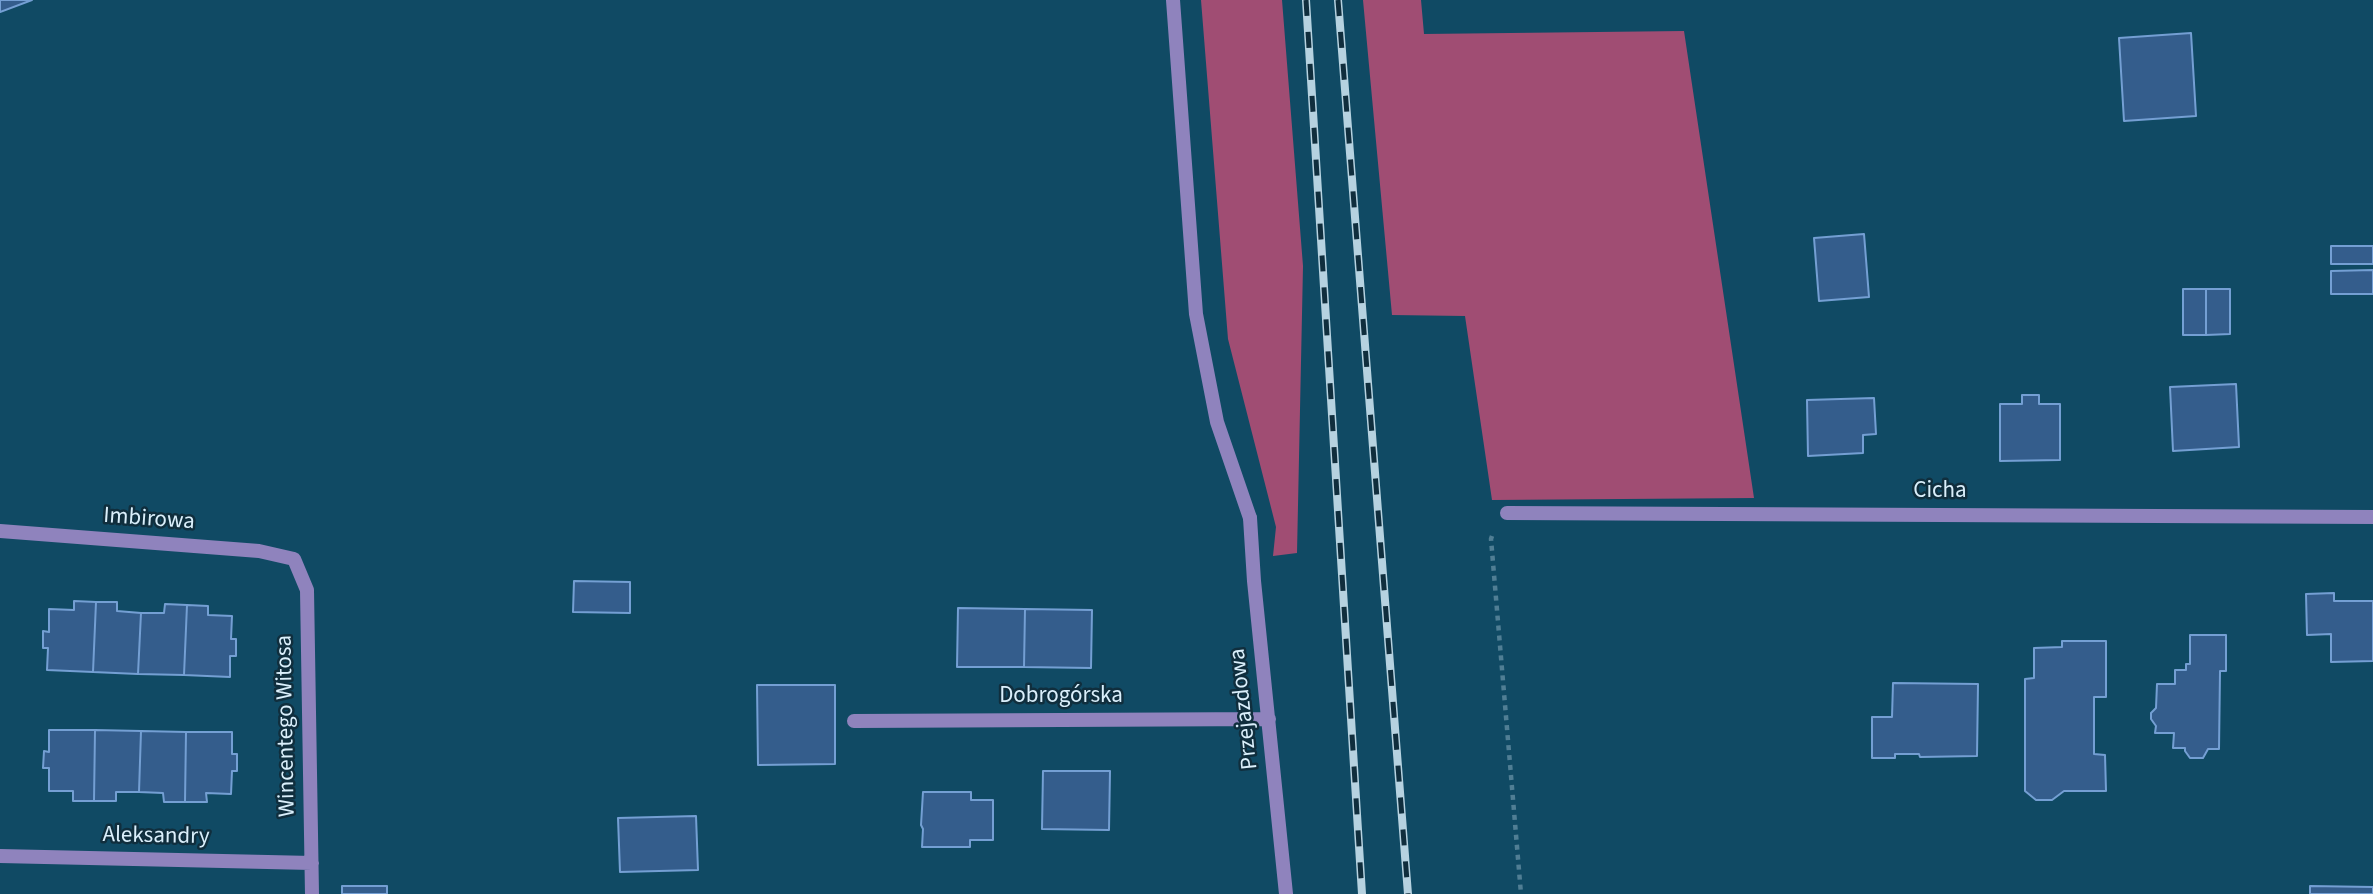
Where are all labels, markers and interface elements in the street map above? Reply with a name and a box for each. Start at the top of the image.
street label: Cicha [1913,478,1967,506]
street label: Imbirowa [102,503,196,537]
street label: Wincentego Witosa [272,635,302,817]
street label: Przejazdowa [1225,647,1265,771]
street label: Dobrogórska [999,683,1123,711]
street label: Aleksandry [102,822,210,852]

